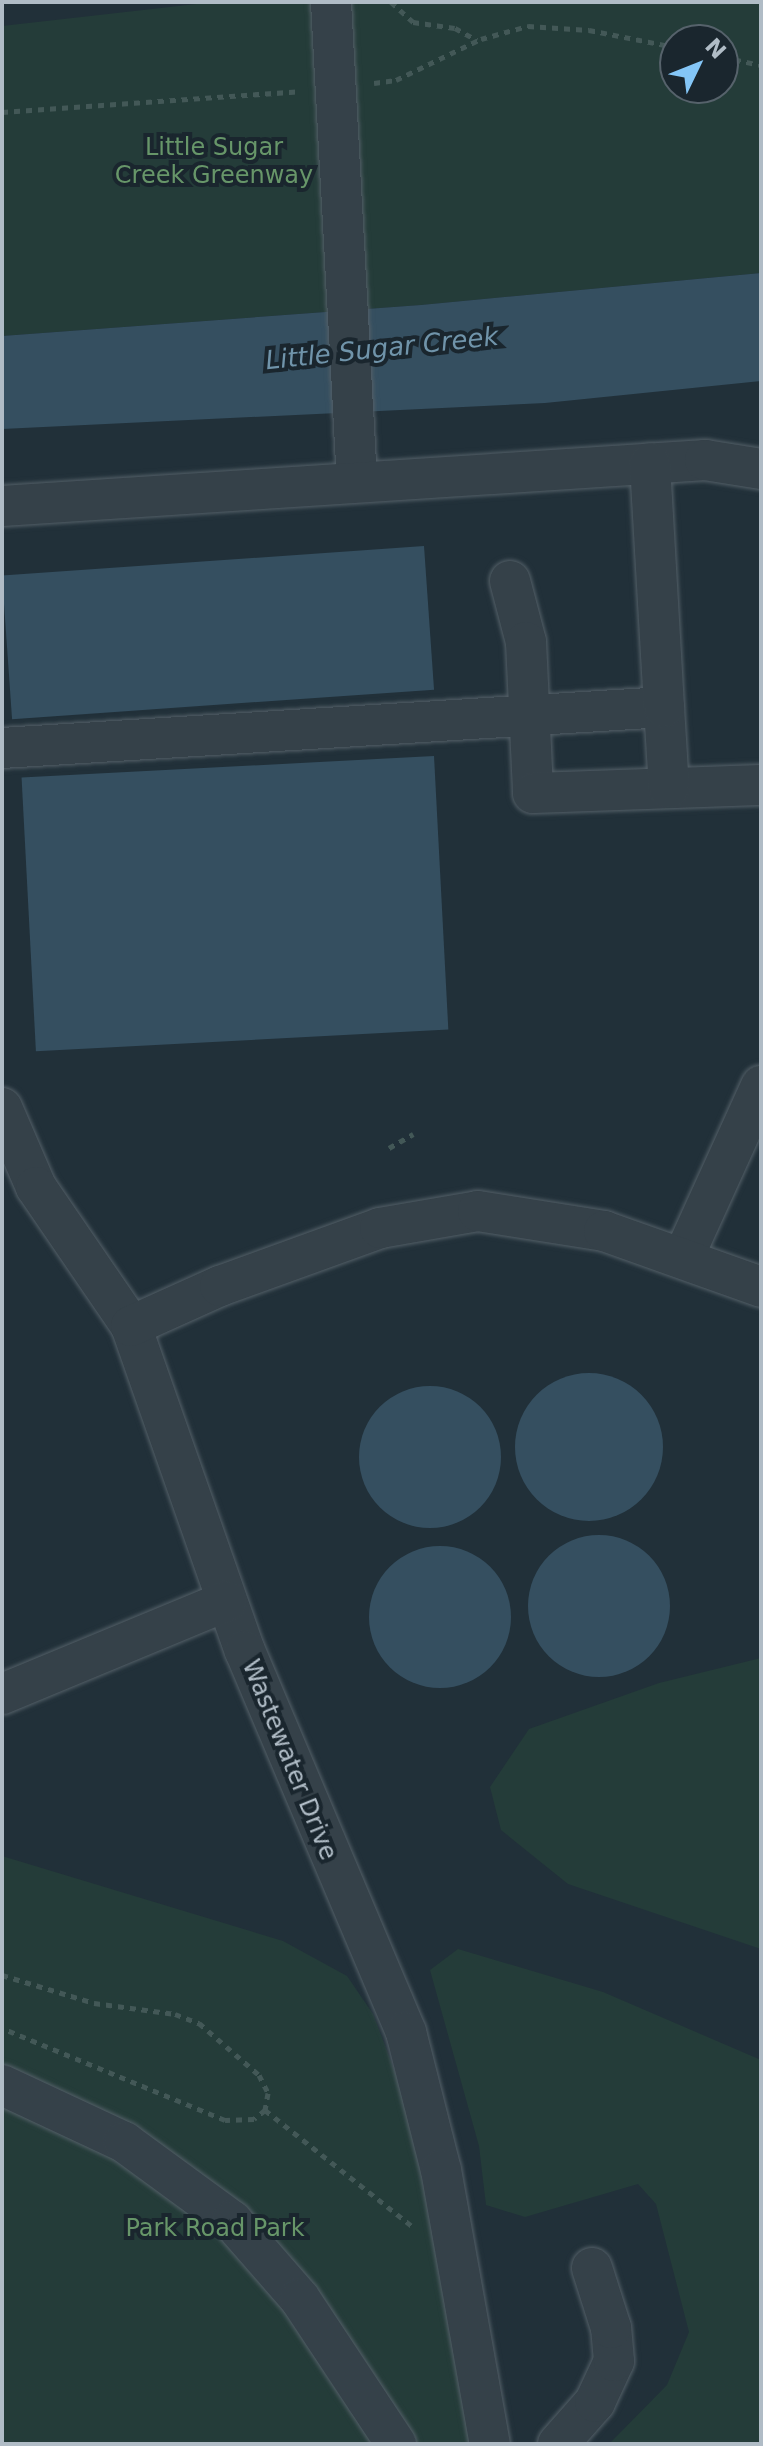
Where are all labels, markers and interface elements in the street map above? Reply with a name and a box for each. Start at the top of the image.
north arrow [659,24,739,104]
text: N [700,33,731,64]
park label: Little Sugar Creek Greenway [115,134,313,190]
water label: Little Sugar Creek [264,321,500,377]
street label: Wastewater Drive [236,1656,342,1864]
park label: Park Road Park [125,2215,305,2243]

